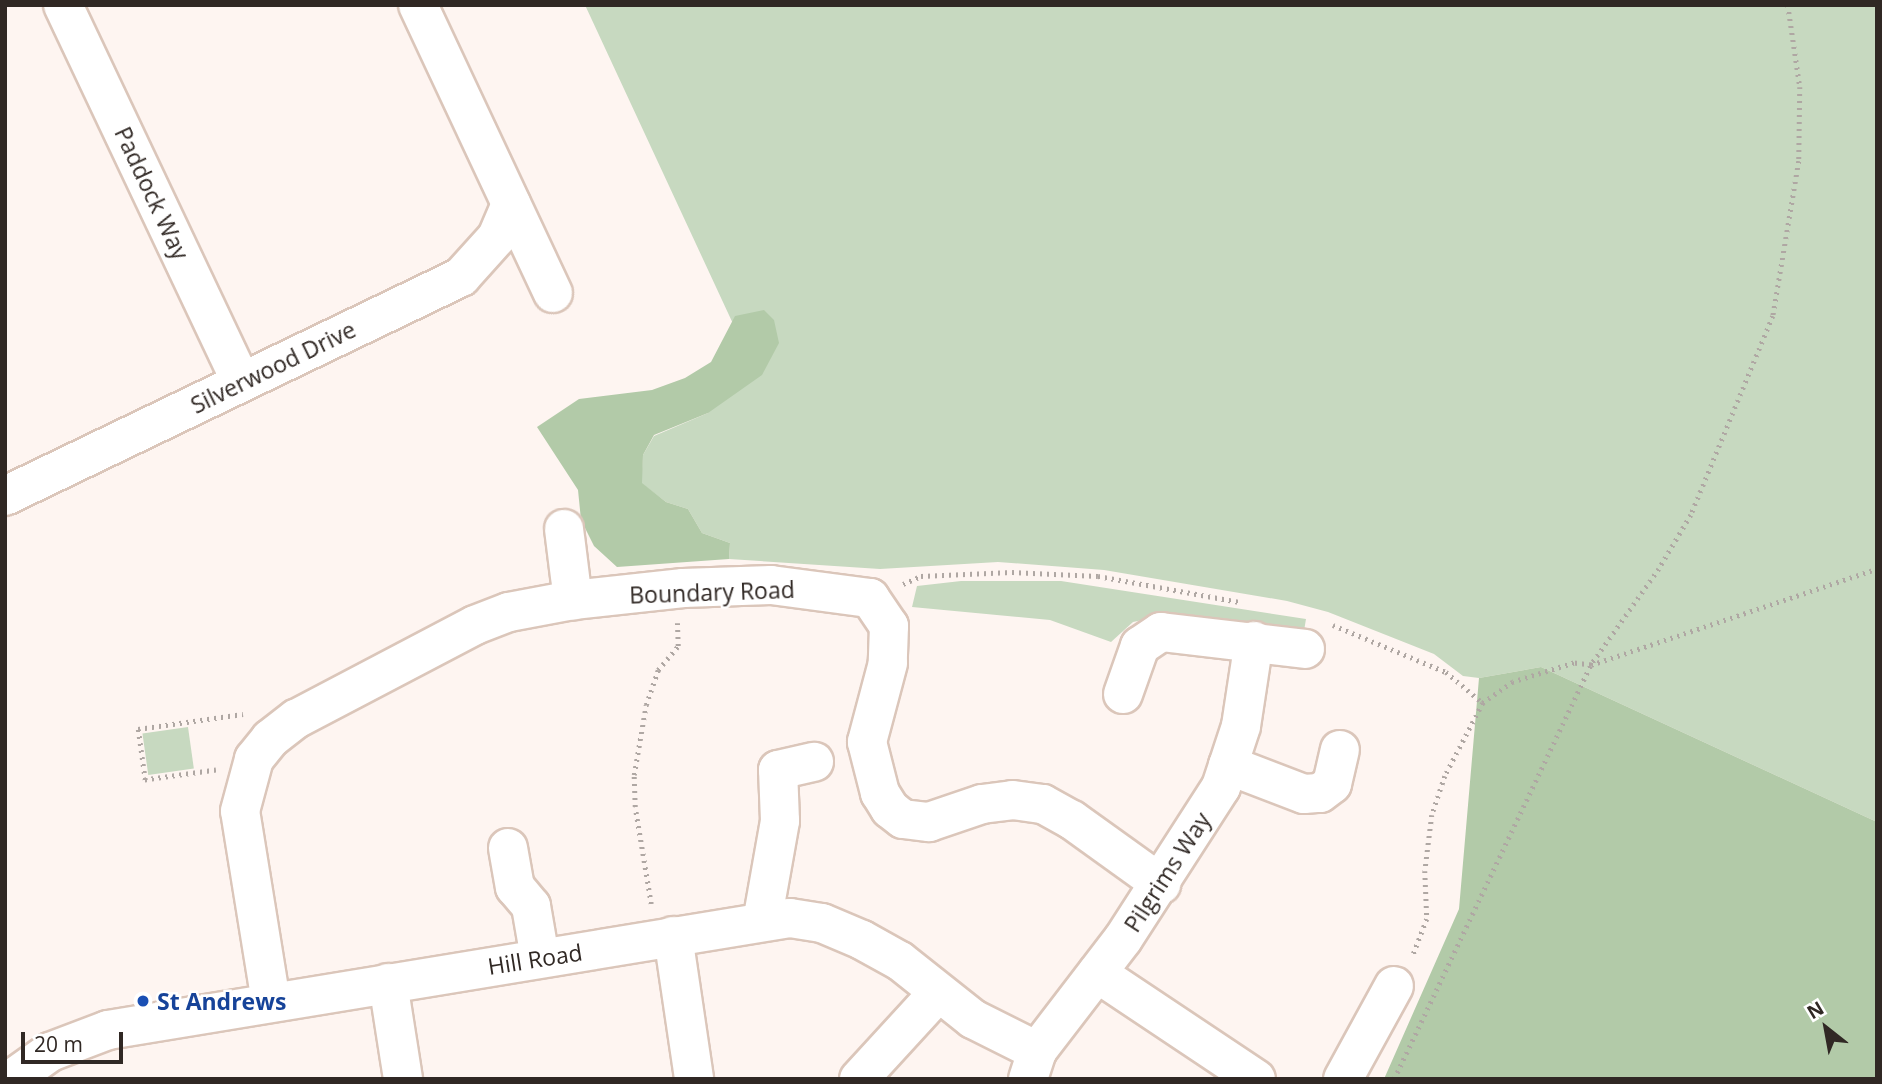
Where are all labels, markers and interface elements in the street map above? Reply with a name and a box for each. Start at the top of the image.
street label: Paddock Way [109,122,195,264]
street label: Silverwood Drive [186,315,360,419]
street label: Boundary Road [629,575,795,609]
street label: Pilgrims Way [1118,807,1216,937]
street label: Hill Road [486,938,584,980]
place label: St Andrews [157,987,286,1015]
marker: St Andrews [135,993,151,1009]
north arrow [1791,993,1861,1063]
text: N [1802,995,1828,1025]
scale bar [24,1018,126,1062]
text: 20 m [34,1030,83,1058]

